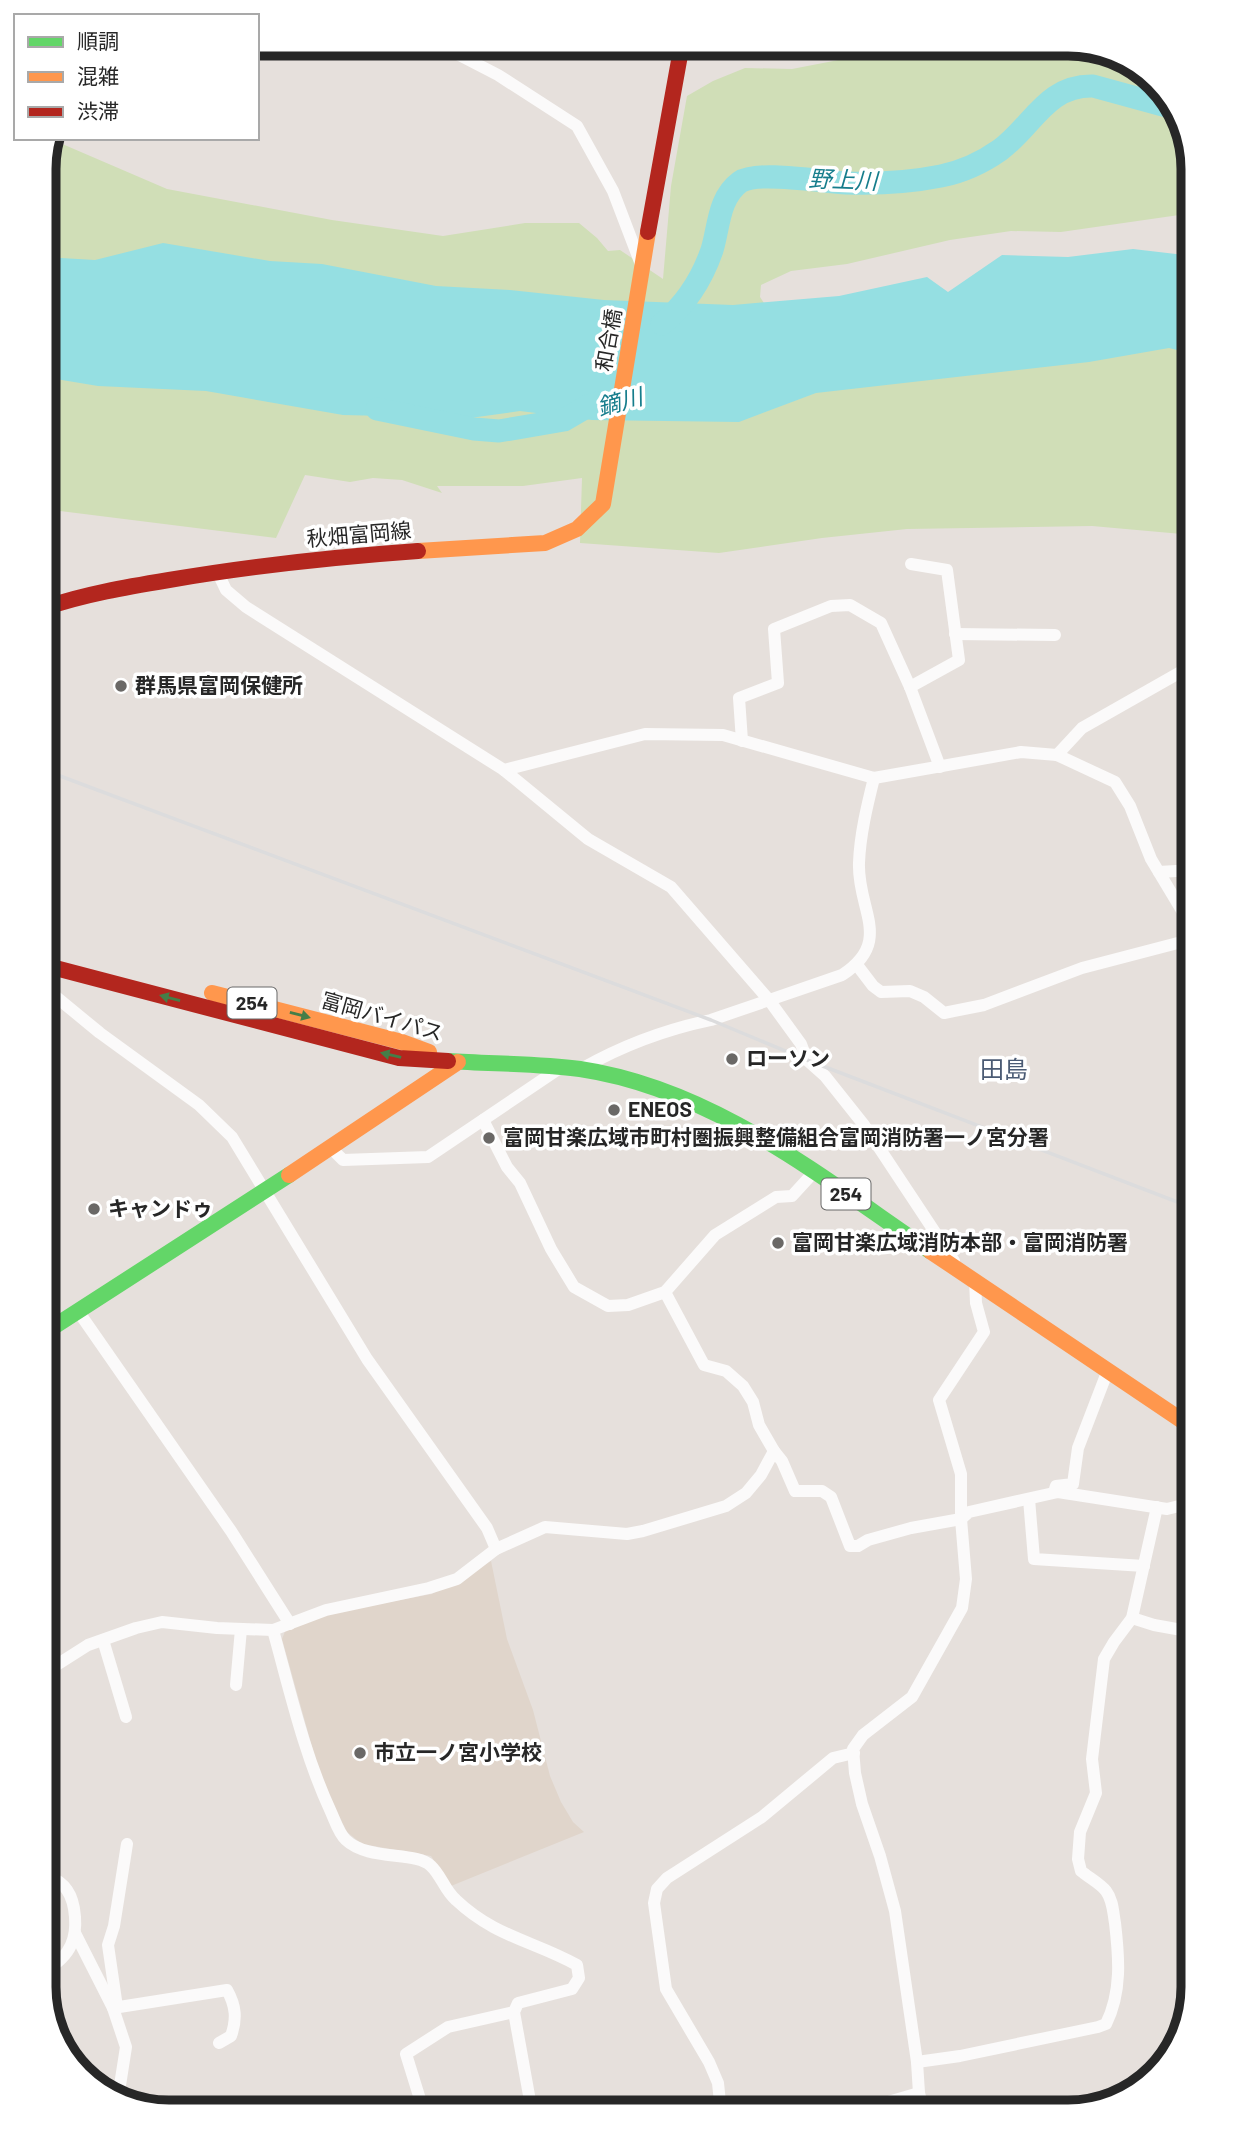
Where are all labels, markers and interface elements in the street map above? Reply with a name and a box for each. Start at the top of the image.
legend [14,14,259,140]
text: 順調 [77,28,119,53]
text: 混雑 [77,63,119,88]
text: 渋滞 [77,98,119,123]
water label: 野上川 [808,164,881,194]
street label: 和合橋 [590,307,625,373]
water label: 鏑川 [594,381,648,421]
street label: 秋畑富岡線 [305,516,412,551]
place label: 群馬県富岡保健所 [135,672,303,697]
marker: 群馬県富岡保健所 [113,678,129,694]
street label: 富岡バイパス [319,986,446,1045]
road number: 254 [228,987,276,1018]
one-way arrow [159,992,181,1003]
one-way arrow [289,1010,311,1021]
place label: ローソン [746,1045,830,1070]
one-way arrow [379,1049,401,1060]
marker: ローソン [724,1051,740,1067]
district label: 田島 [980,1054,1028,1083]
place label: ENEOS [628,1096,692,1121]
marker: ENEOS [606,1102,622,1118]
place label: 富岡甘楽広域市町村圏振興整備組合富岡消防署一ノ宮分署 [503,1124,1049,1149]
marker: 富岡甘楽広域市町村圏振興整備組合富岡消防署一ノ宮分署 [481,1130,497,1146]
road number: 254 [822,1178,870,1210]
place label: キャンドゥ [108,1195,213,1220]
marker: キャンドゥ [86,1201,102,1217]
place label: 富岡甘楽広域消防本部・富岡消防署 [792,1229,1128,1254]
marker: 富岡甘楽広域消防本部・富岡消防署 [770,1235,786,1251]
place label: 市立一ノ宮小学校 [374,1739,542,1764]
marker: 市立一ノ宮小学校 [352,1745,368,1761]

